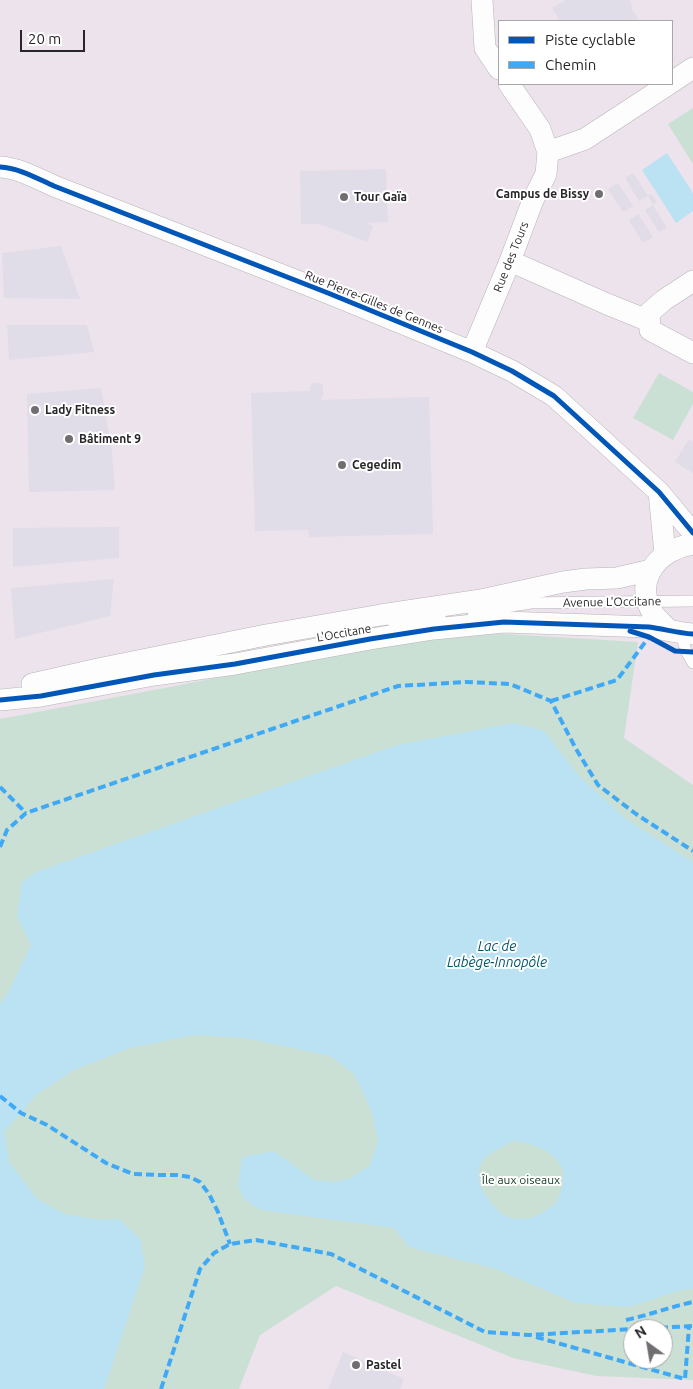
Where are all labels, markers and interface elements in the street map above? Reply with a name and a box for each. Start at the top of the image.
scale bar [22,20,88,52]
legend [498,20,673,85]
text: 20 m [28,30,61,47]
text: Piste cyclable [545,31,636,48]
text: Chemin [545,56,596,73]
place label: Campus de Bissy [496,187,589,201]
marker: Campus de Bissy [593,188,605,200]
place label: Tour Gaïa [354,190,407,204]
marker: Tour Gaïa [338,191,350,203]
street label: Rue des Tours [490,220,532,294]
street label: Rue Pierre-Gilles de Gennes [303,268,445,336]
place label: Lady Fitness [45,403,115,417]
marker: Lady Fitness [29,404,41,416]
place label: Bâtiment 9 [79,432,141,446]
marker: Bâtiment 9 [63,433,75,445]
place label: Cegedim [352,458,401,472]
marker: Cegedim [336,459,348,471]
street label: Avenue L'Occitane [563,594,661,610]
street label: L'Occitane [316,621,372,645]
water label: Lac de Labège-Innopôle [447,938,547,970]
park label: Île aux oiseaux [482,1173,560,1187]
north arrow [623,1319,673,1369]
text: N [632,1323,649,1342]
place label: Pastel [366,1358,401,1372]
marker: Pastel [350,1359,362,1371]

